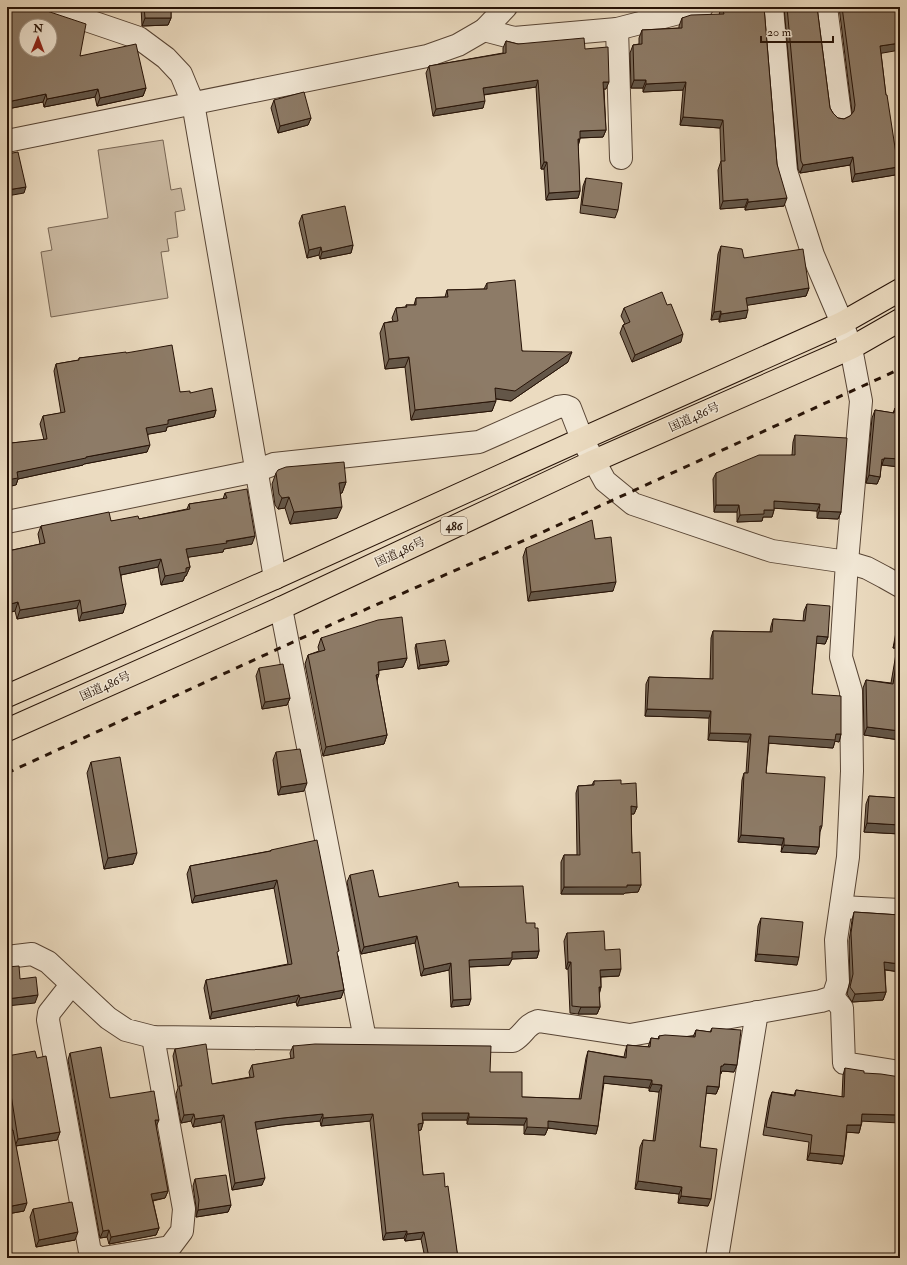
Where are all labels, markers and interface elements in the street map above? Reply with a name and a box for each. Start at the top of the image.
north arrow [18,18,58,58]
scale bar [761,18,833,44]
text: N [32,22,44,35]
text: 20 m [767,25,792,40]
street label: 国道486号 [666,400,722,435]
road number: 486 [441,517,467,535]
street label: 国道486号 [373,534,428,571]
street label: 国道486号 [77,669,133,704]

